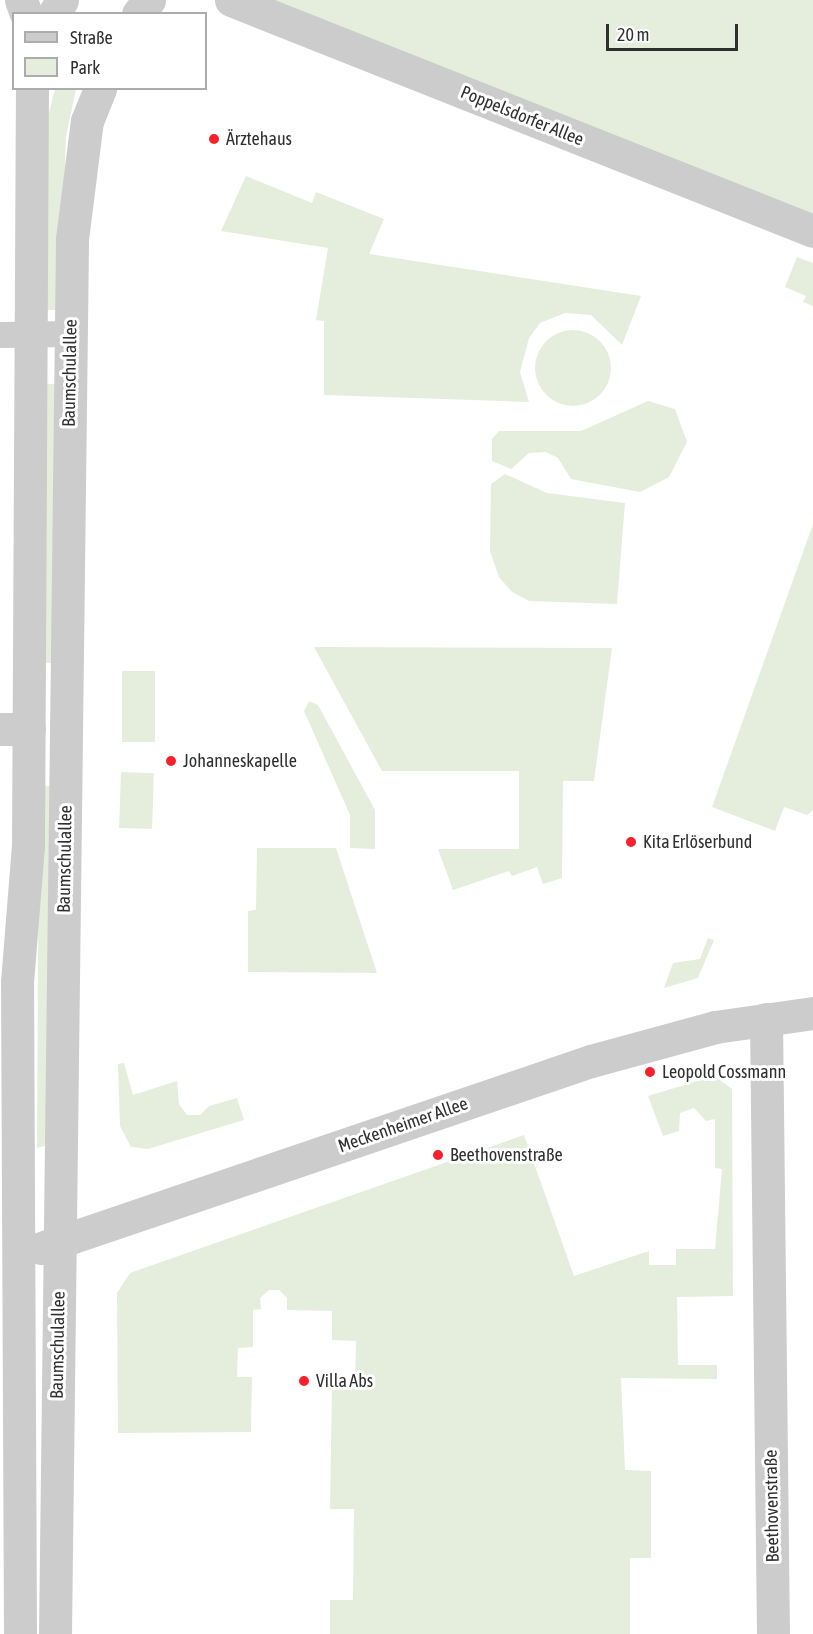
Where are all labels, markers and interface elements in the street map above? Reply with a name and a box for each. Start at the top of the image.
legend [12,12,207,90]
scale bar [609,12,741,50]
text: 20 m [617,24,649,45]
text: Straße [70,27,113,48]
text: Park [70,57,100,78]
street label: Poppelsdorfer Allee [457,81,587,151]
place label: Ärztehaus [226,128,292,150]
marker: Ärztehaus [207,132,221,146]
street label: Baumschulallee [58,319,82,427]
place label: Johanneskapelle [183,750,297,772]
marker: Johanneskapelle [164,754,178,768]
street label: Baumschulallee [53,805,77,913]
place label: Kita Erlöserbund [643,831,752,853]
marker: Kita Erlöserbund [624,835,638,849]
place label: Leopold Cossmann [662,1061,786,1083]
marker: Leopold Cossmann [643,1065,657,1079]
street label: Meckenheimer Allee [335,1093,471,1157]
place label: Beethovenstraße [450,1144,563,1166]
marker: Beethovenstraße [431,1148,445,1162]
street label: Baumschulallee [46,1291,70,1399]
place label: Villa Abs [316,1370,373,1392]
marker: Villa Abs [297,1374,311,1388]
street label: Beethovenstraße [760,1450,784,1562]

